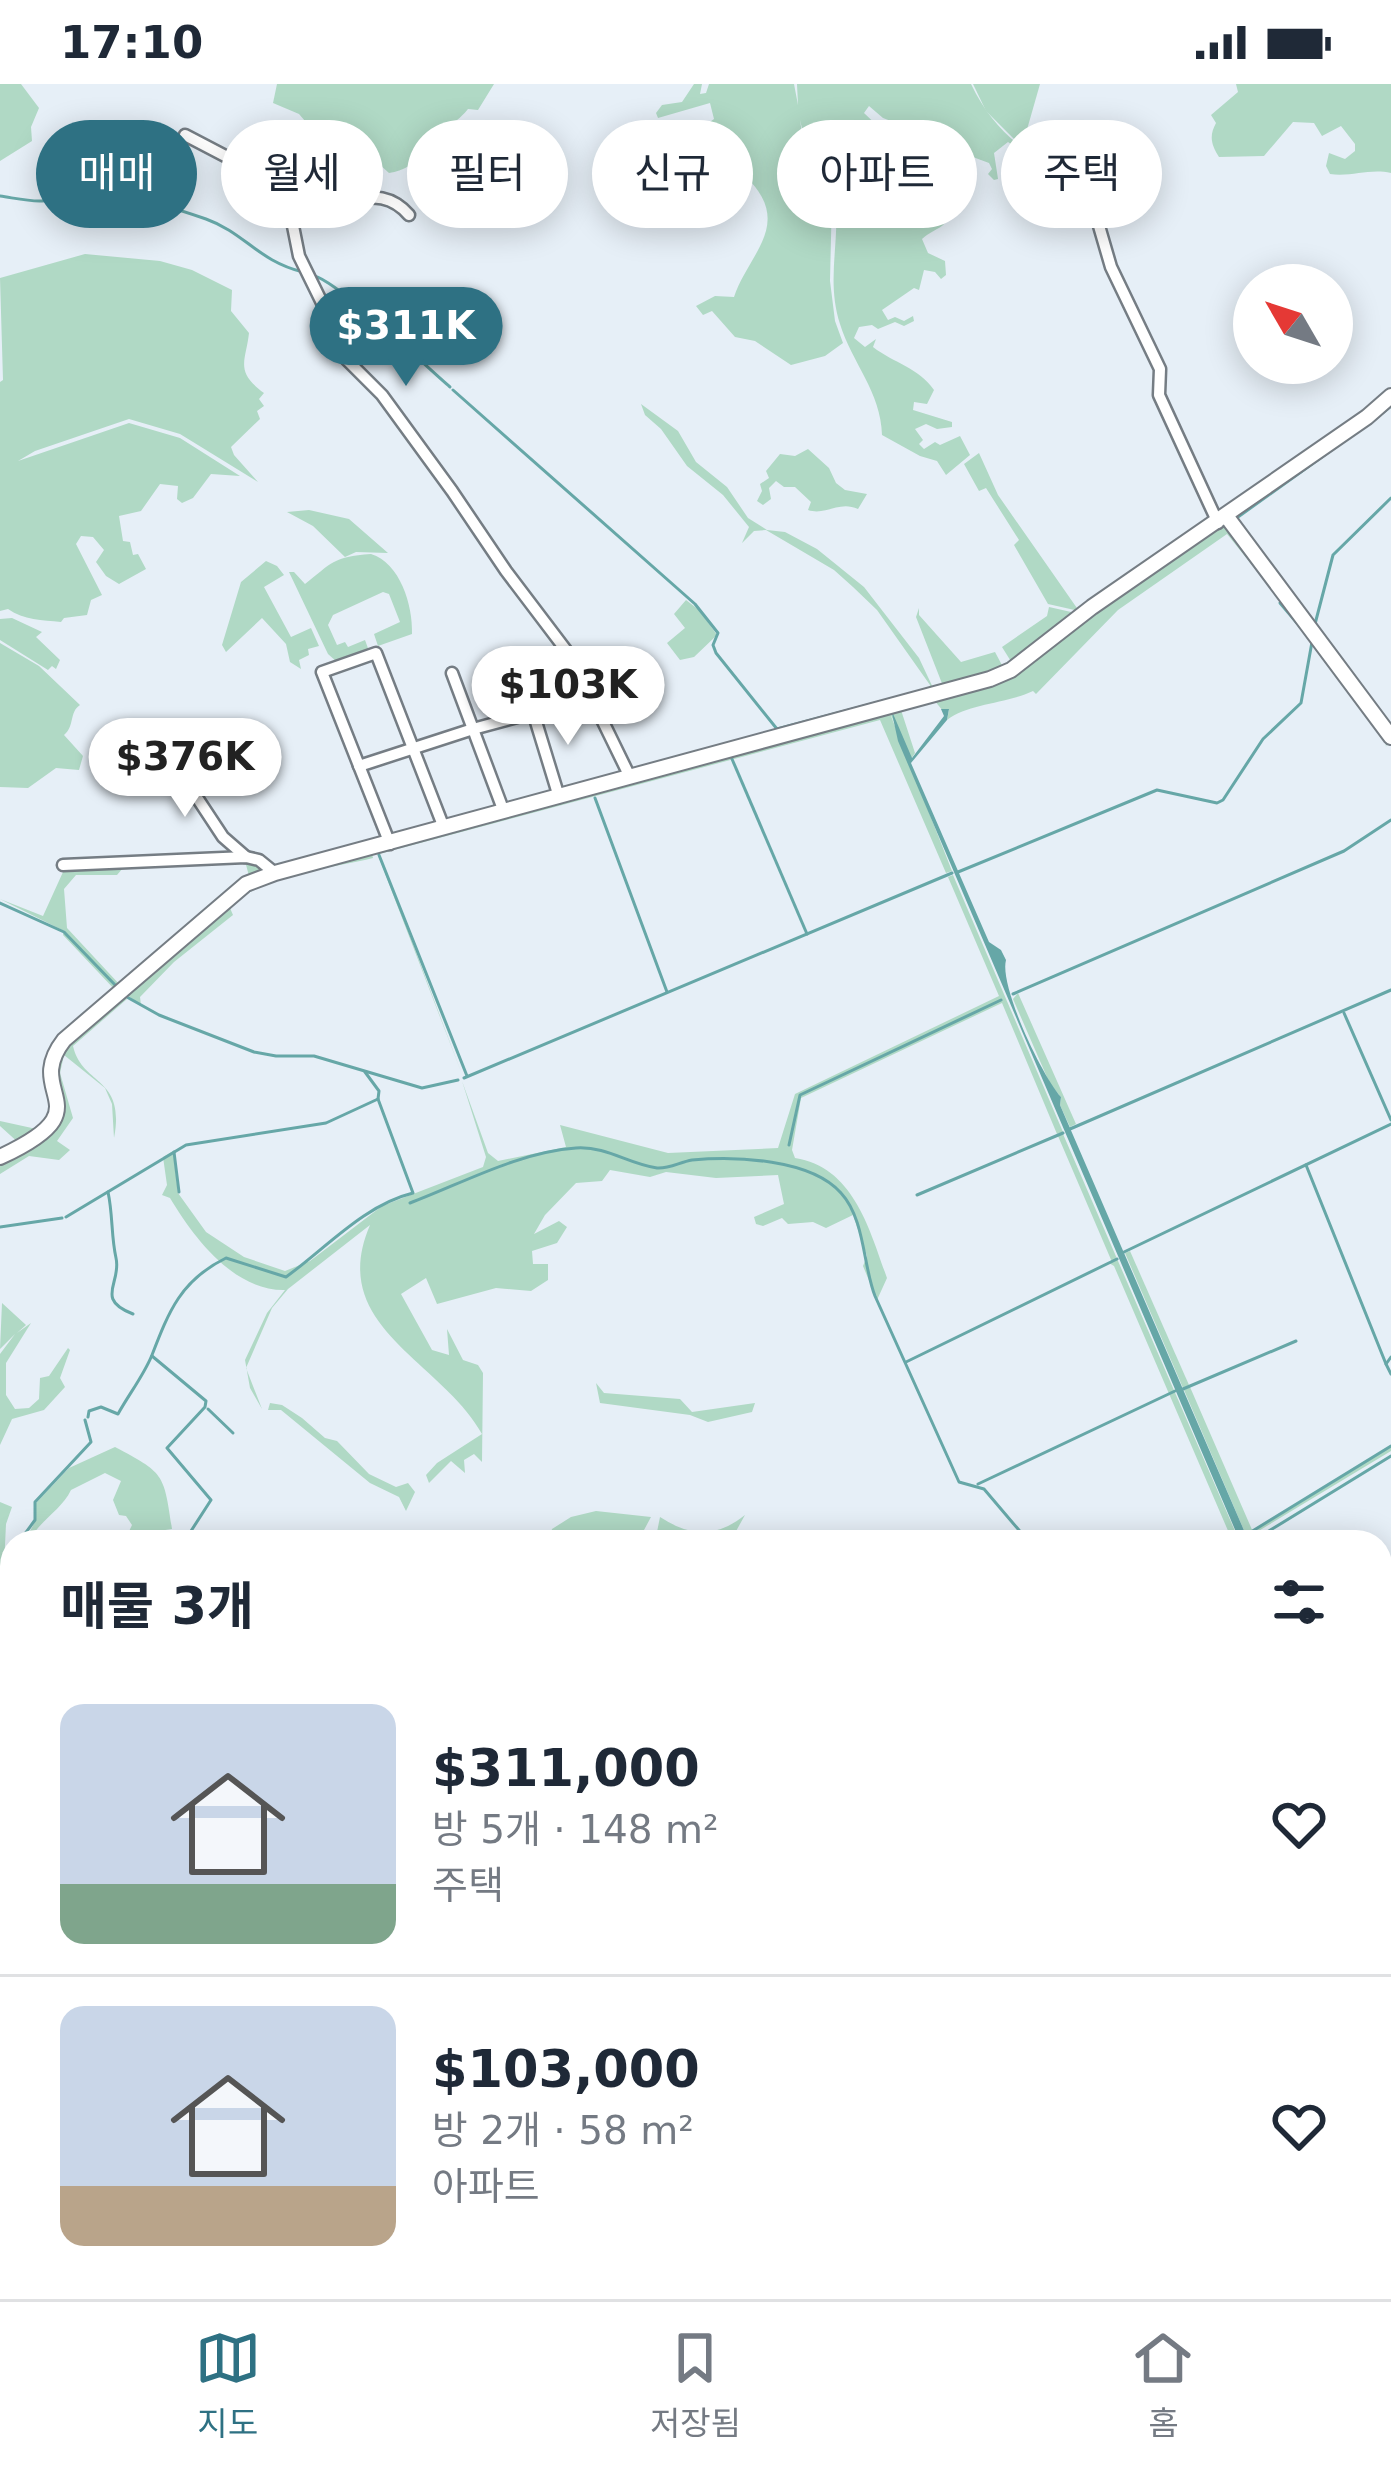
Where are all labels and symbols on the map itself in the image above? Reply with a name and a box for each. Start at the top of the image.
north arrow [1233,264,1353,384]
pin: $311K [322,287,490,389]
pin: $103K [484,646,652,748]
pin: $376K [101,718,269,820]

